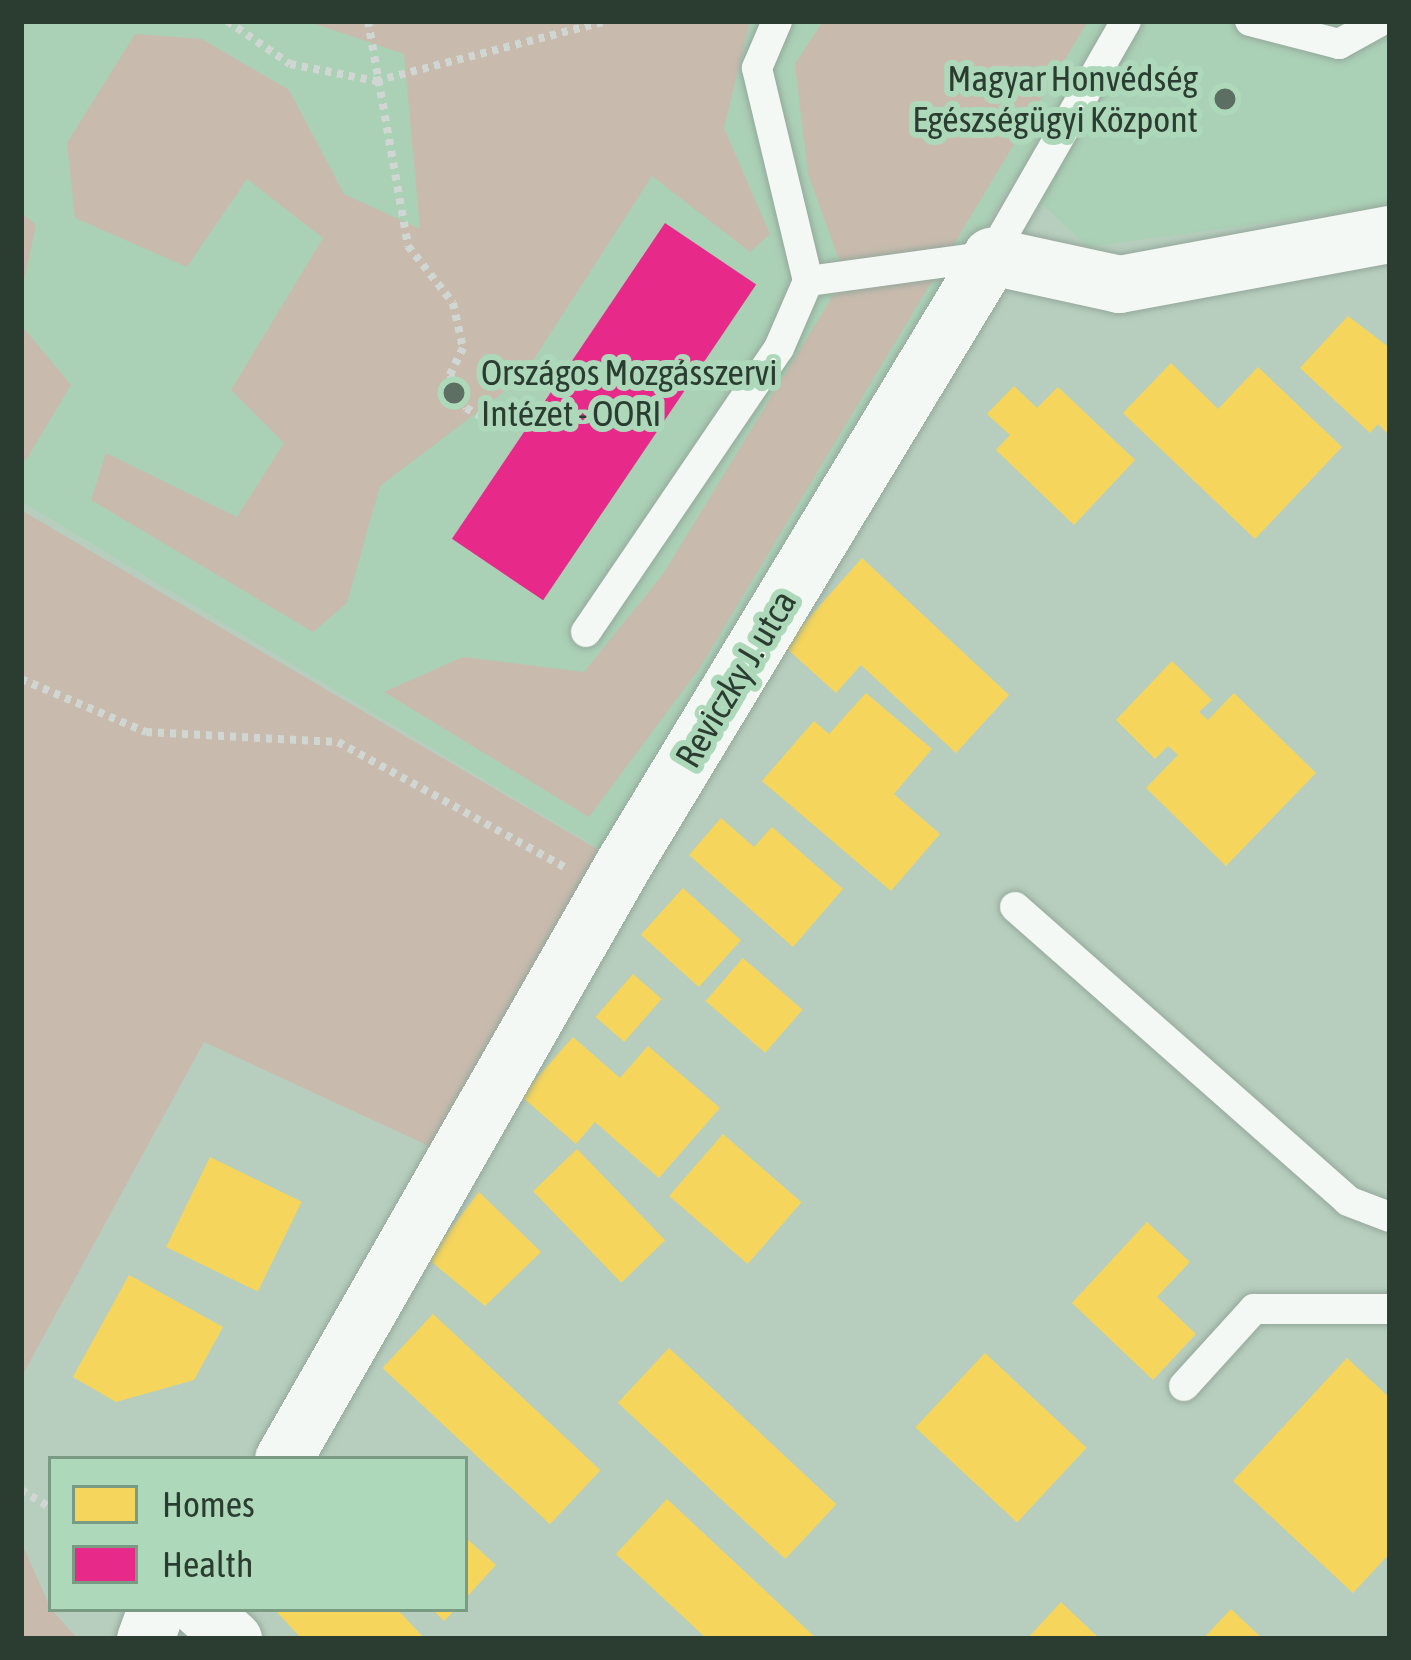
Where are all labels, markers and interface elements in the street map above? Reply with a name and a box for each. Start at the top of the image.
place label: Magyar Honvédség Egészségügyi Központ [912,56,1198,141]
marker: Magyar Honvédség Egészségügyi Központ [1209,83,1241,115]
place label: Országos Mozgásszervi Intézet - OORI [481,350,778,435]
marker: Országos Mozgásszervi Intézet - OORI [438,377,470,409]
street label: Reviczky J. utca [666,583,806,775]
legend [48,1456,468,1612]
text: Homes [162,1483,255,1525]
text: Health [162,1543,253,1585]

